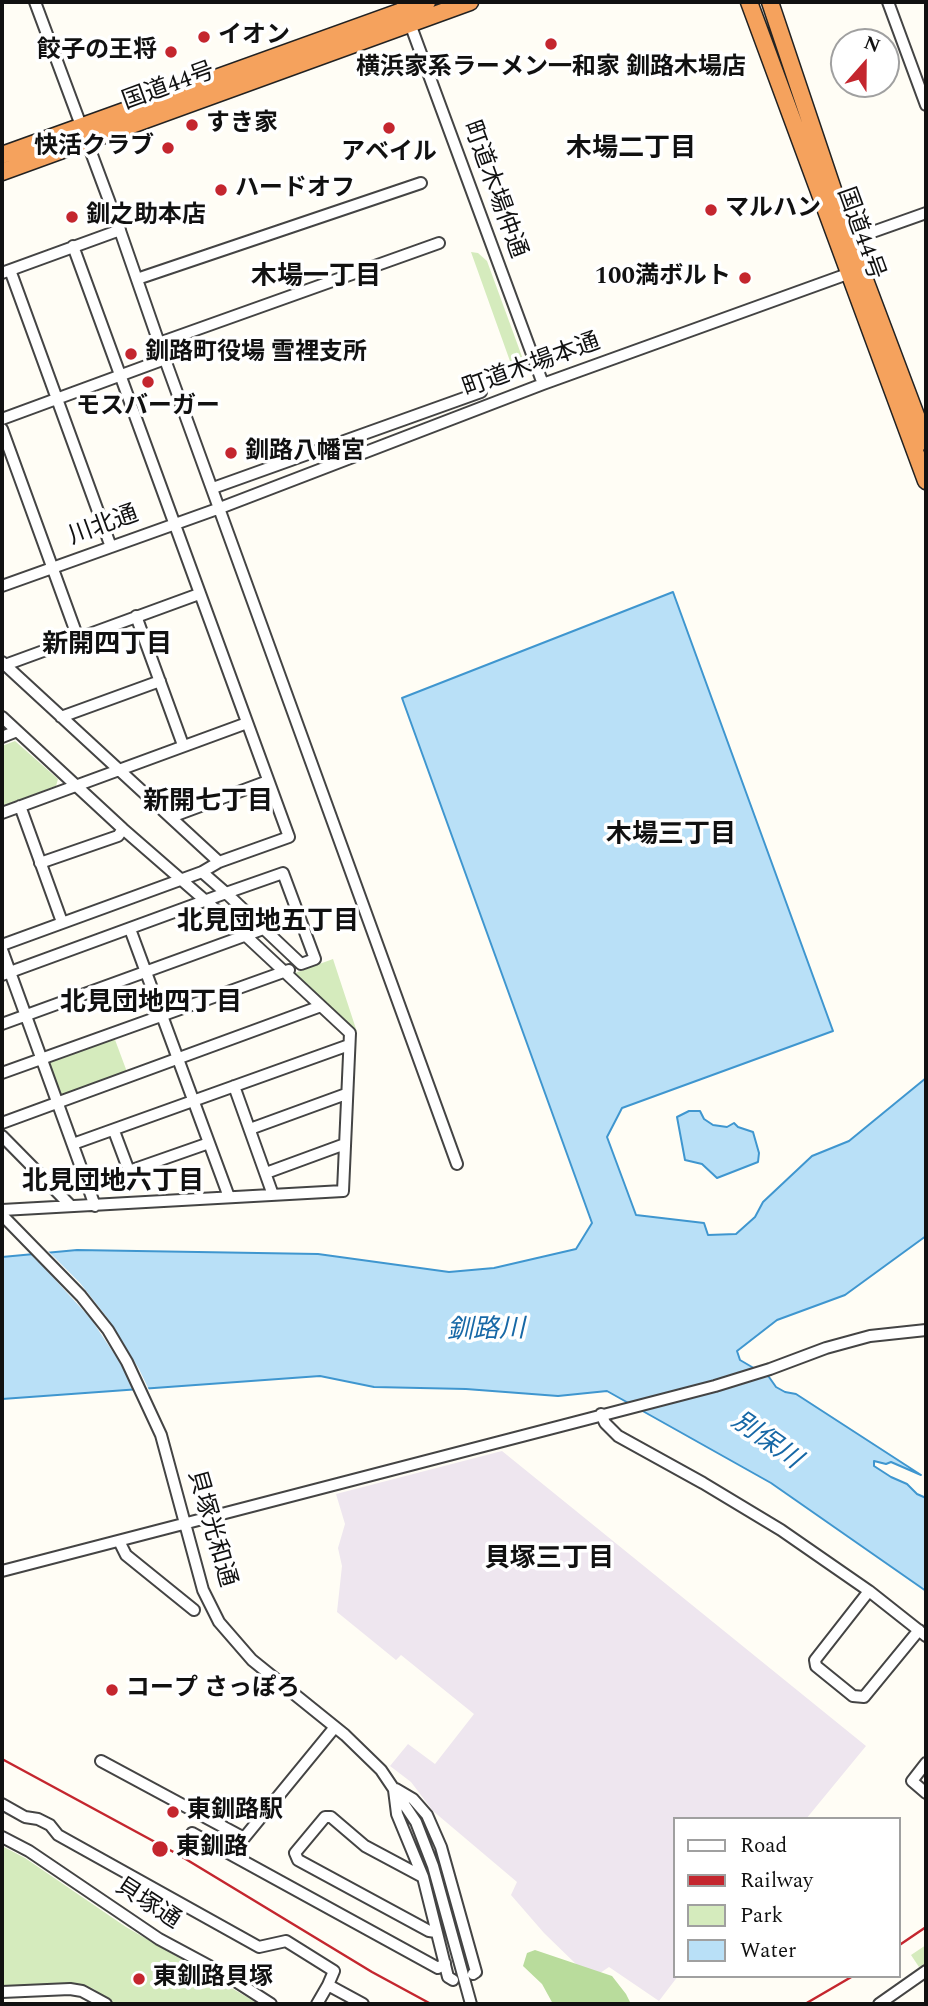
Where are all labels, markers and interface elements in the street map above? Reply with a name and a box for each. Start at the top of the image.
place label: イオン [218,23,290,51]
north arrow [830,28,900,98]
text: N [860,28,884,61]
marker: イオン [196,29,212,45]
marker: 横浜家系ラーメン一和家 釧路木場店 [543,36,559,52]
place label: 餃子の王将 [37,38,157,66]
marker: 餃子の王将 [163,44,179,60]
place label: 横浜家系ラーメン一和家 釧路木場店 [356,55,746,83]
street label: 国道44号 [119,58,219,118]
place label: すき家 [206,111,278,139]
marker: すき家 [184,117,200,133]
street label: 町道木場仲通 [455,117,531,263]
marker: アベイル [381,120,397,136]
place label: 快活クラブ [34,134,154,162]
district label: 木場二丁目 [566,135,696,167]
marker: 快活クラブ [160,140,176,156]
place label: アベイル [341,140,437,168]
place label: ハードオフ [235,176,355,204]
marker: ハードオフ [213,182,229,198]
street label: 国道44号 [829,184,889,284]
place label: マルハン [725,196,821,224]
marker: マルハン [703,202,719,218]
place label: 釧之助本店 [86,203,206,231]
marker: 釧之助本店 [64,209,80,225]
district label: 木場一丁目 [251,263,381,295]
place label: 100満ボルト [595,264,731,292]
marker: 100満ボルト [737,270,753,286]
street label: 町道木場本通 [459,329,605,405]
place label: 釧路町役場 雪裡支所 [145,340,367,368]
marker: 釧路町役場 雪裡支所 [123,346,139,362]
marker: モスバーガー [140,374,156,390]
place label: モスバーガー [76,394,220,422]
place label: 釧路八幡宮 [245,439,365,467]
marker: 釧路八幡宮 [223,445,239,461]
street label: 川北通 [65,501,143,553]
district label: 新開四丁目 [42,631,172,663]
district label: 新開七丁目 [143,788,273,820]
district label: 木場三丁目 [606,821,736,853]
district label: 北見団地五丁目 [177,908,359,940]
district label: 北見団地四丁目 [60,989,242,1021]
district label: 北見団地六丁目 [22,1168,204,1200]
water label: 釧路川 [447,1316,525,1348]
water label: 別保川 [724,1407,806,1477]
street label: 貝塚光和通 [180,1467,240,1591]
district label: 貝塚三丁目 [484,1545,614,1577]
place label: コープ さっぽろ [126,1676,300,1704]
marker: コープ さっぽろ [104,1682,120,1698]
place label: 東釧路駅 [187,1798,283,1826]
marker: 東釧路駅 [165,1804,181,1820]
legend [673,1817,900,1978]
text: Road [740,1830,787,1862]
place label: 東釧路 [176,1835,248,1863]
marker: 東釧路 [150,1839,170,1859]
text: Railway [740,1865,813,1897]
street label: 貝塚通 [109,1873,185,1937]
text: Park [740,1900,783,1932]
text: Water [740,1935,796,1967]
place label: 東釧路貝塚 [153,1965,273,1993]
marker: 東釧路貝塚 [131,1971,147,1987]

